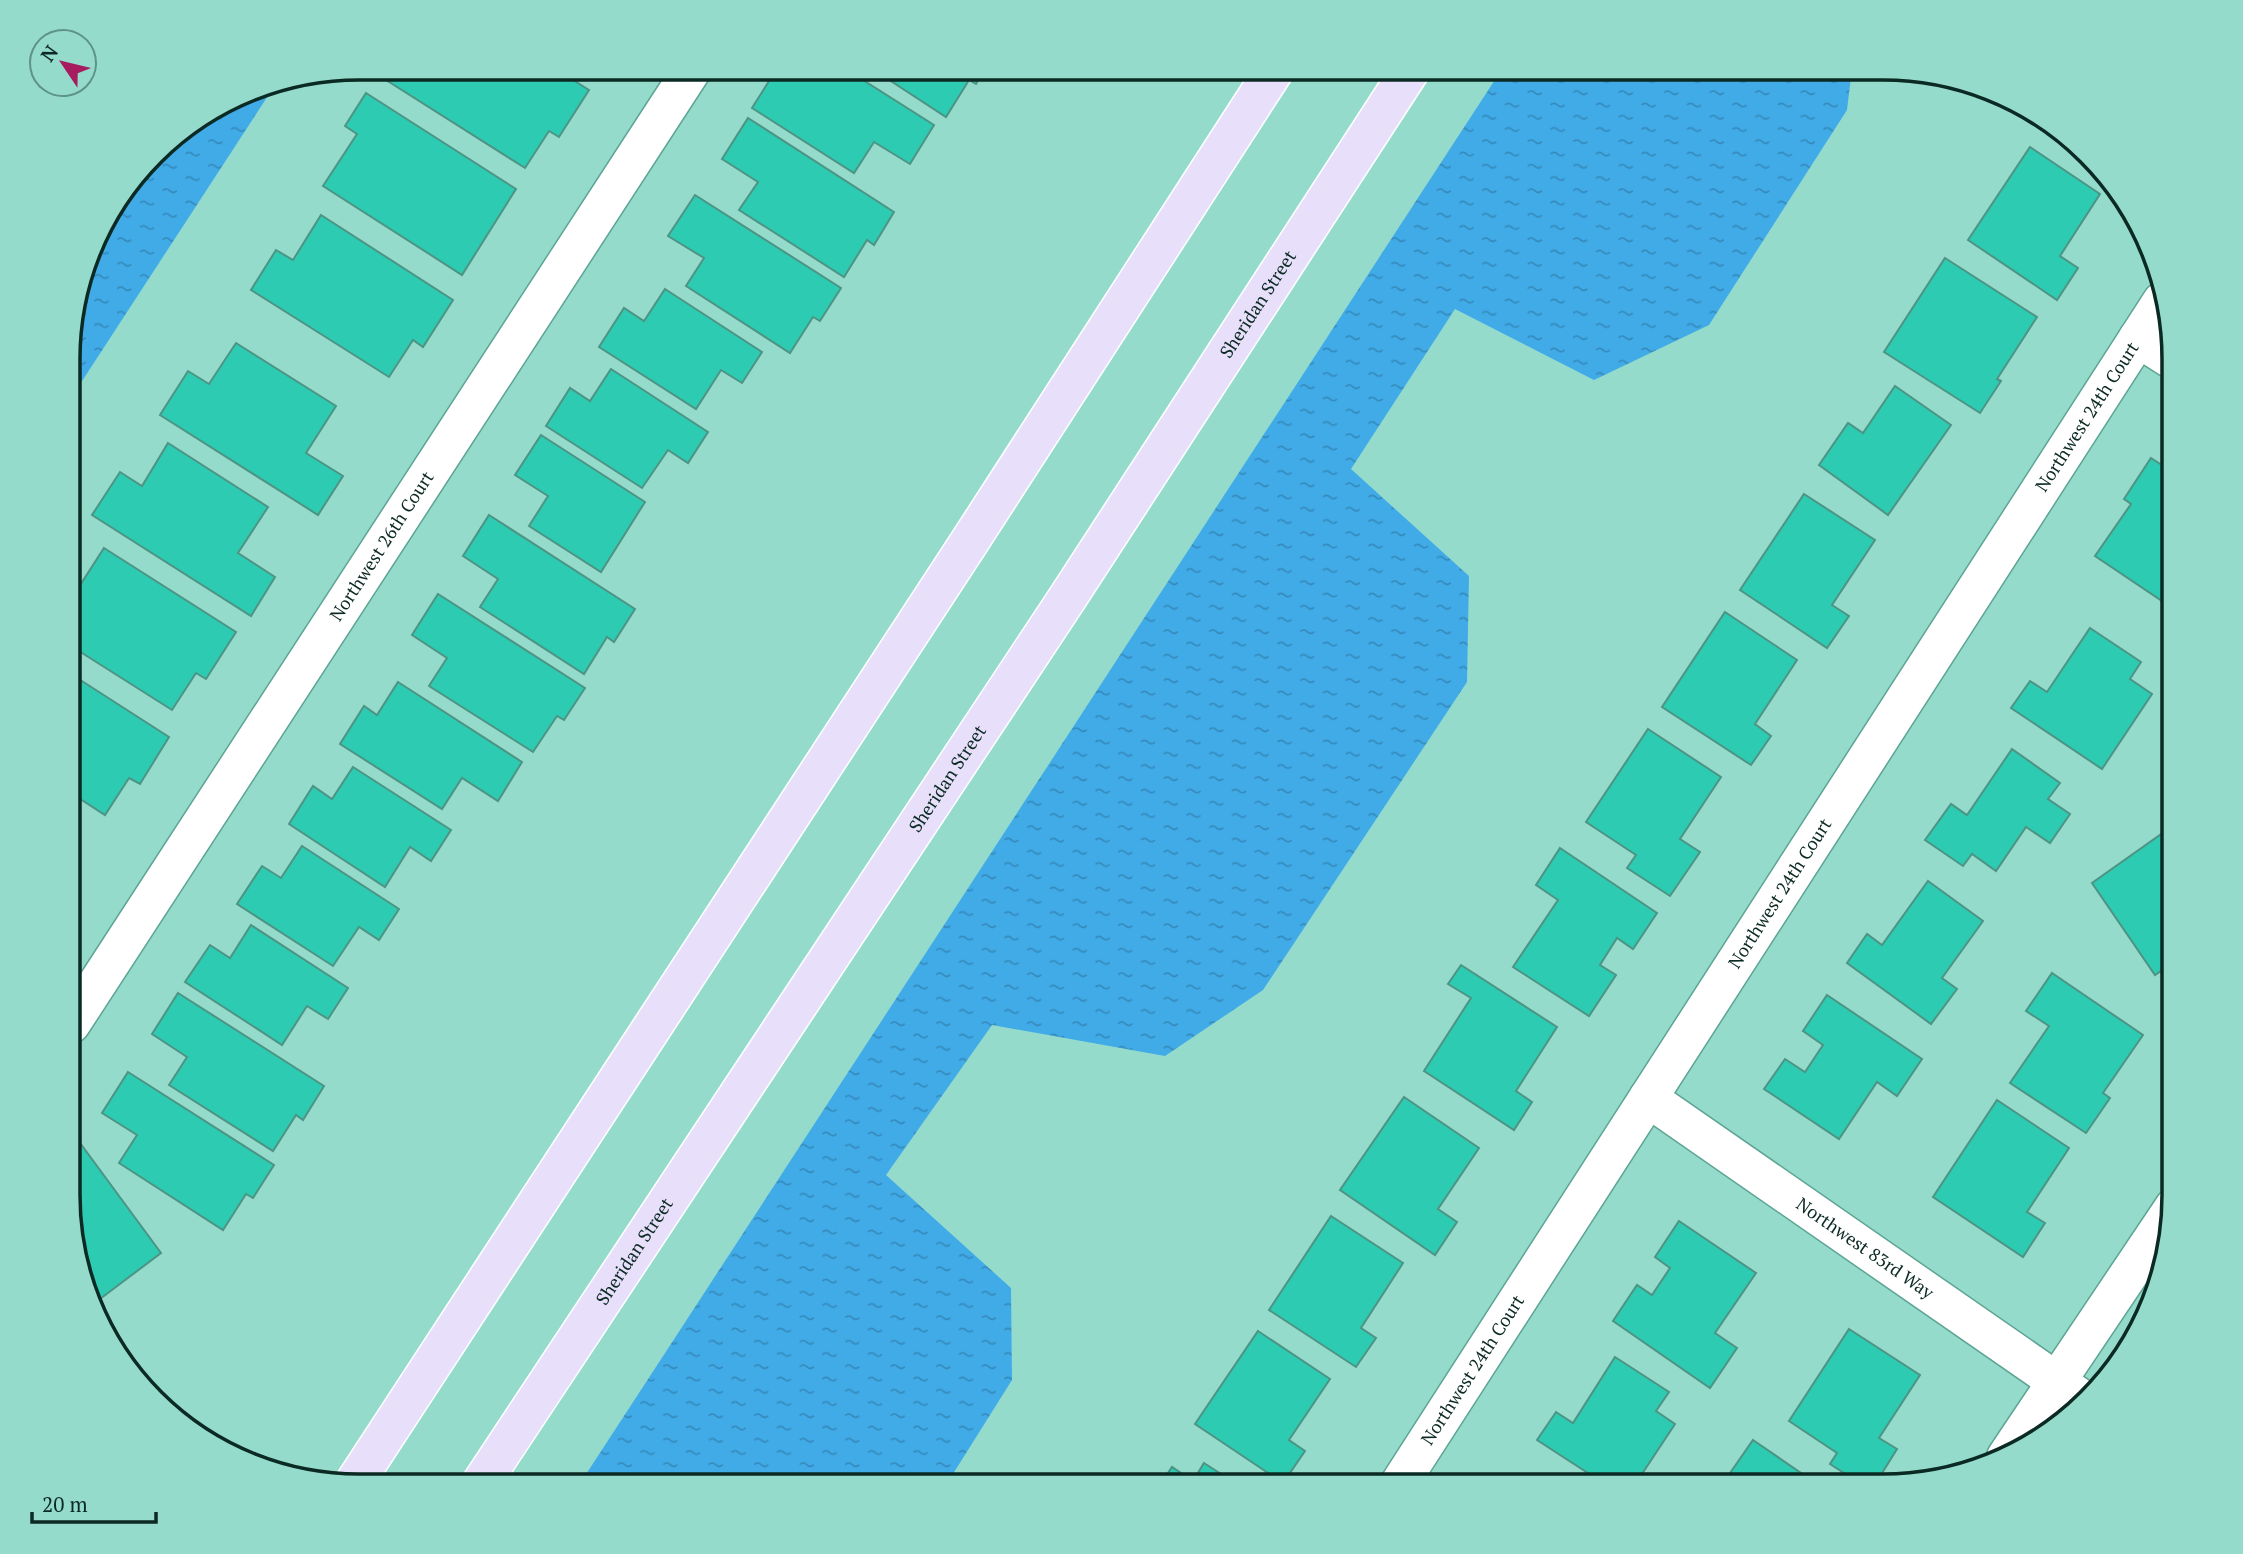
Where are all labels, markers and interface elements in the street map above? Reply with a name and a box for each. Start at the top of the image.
north arrow [28,28,98,98]
text: N [34,39,63,66]
street label: Sheridan Street [1213,245,1301,362]
street label: Northwest 24th Court [2029,336,2144,496]
street label: Northwest 26th Court [323,466,439,625]
street label: Sheridan Street [903,720,991,837]
street label: Northwest 24th Court [1722,813,1837,973]
street label: Northwest 83rd Way [1792,1191,1940,1304]
street label: Sheridan Street [590,1192,678,1309]
street label: Northwest 24th Court [1415,1290,1529,1449]
scale bar [32,1480,156,1524]
text: 20 m [42,1490,88,1518]

